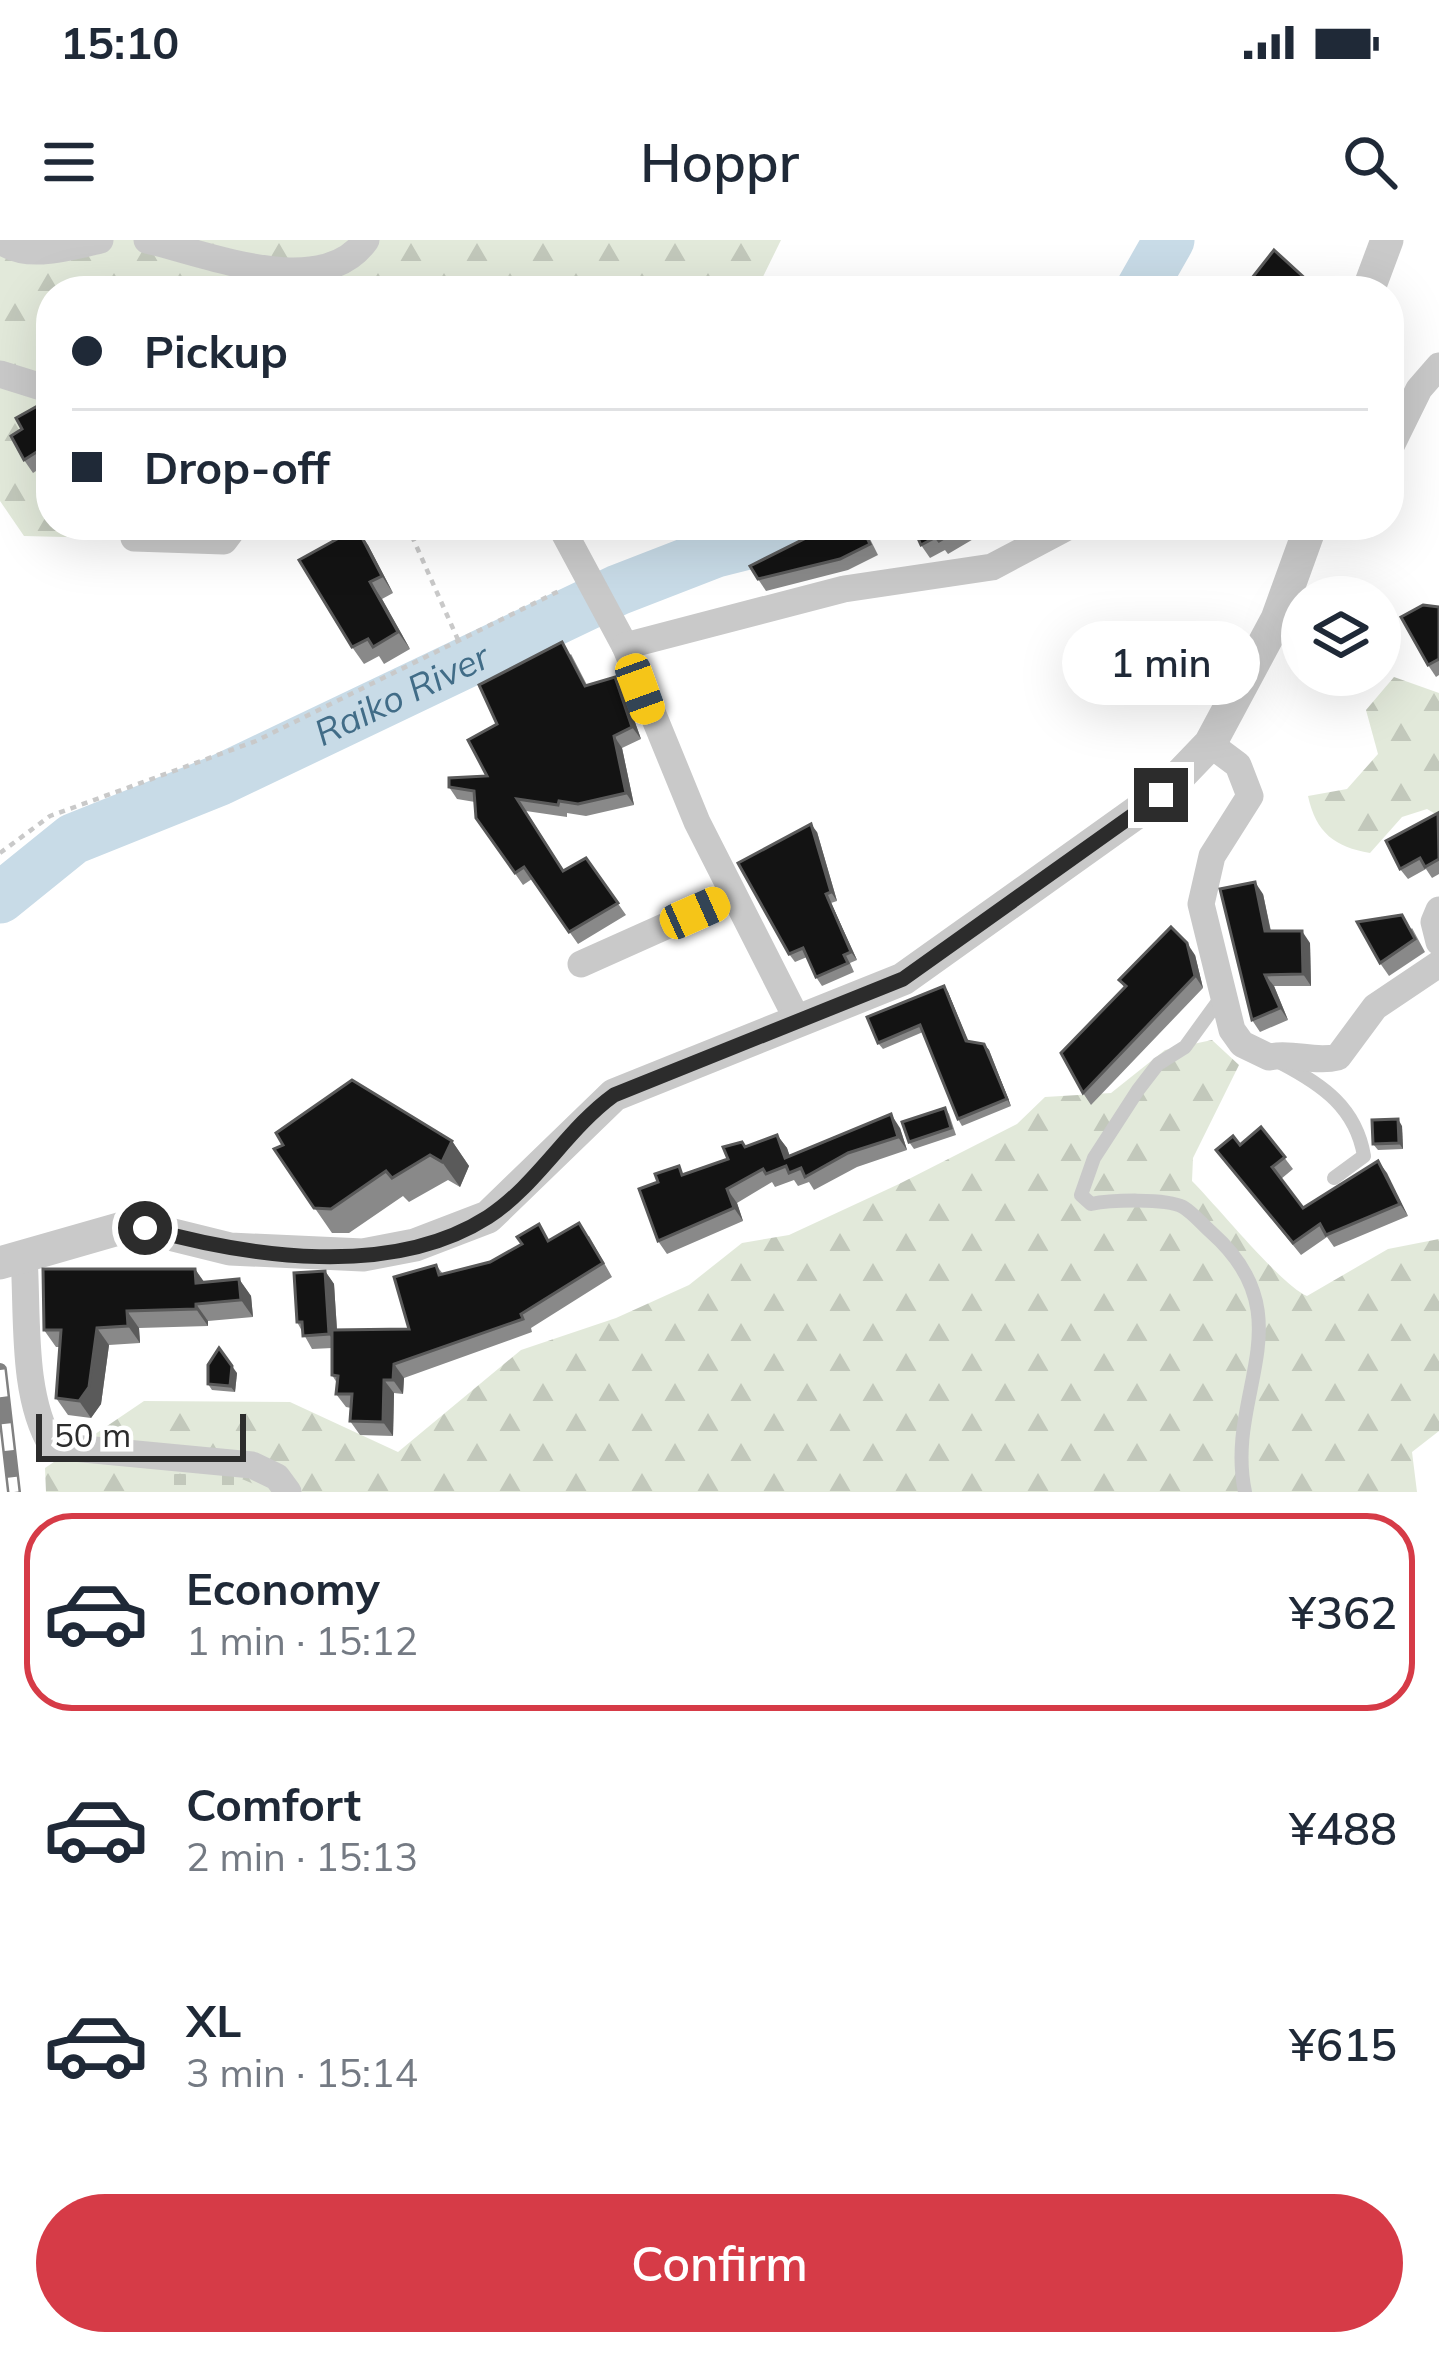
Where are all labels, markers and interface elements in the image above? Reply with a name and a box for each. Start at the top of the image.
text: 15:10 [60,14,179,70]
text: Hoppr [640,128,799,196]
icon: menu [36,129,102,195]
icon: search [1337,129,1403,195]
text: Pickup [144,323,288,379]
text: Drop-off [144,439,330,495]
map controls [1281,576,1401,696]
button: layers [1281,576,1401,696]
callout: 1 min [1062,621,1260,705]
water label: Raiko River [307,632,497,754]
text: 1 min [1110,638,1212,687]
car [611,649,669,729]
route end [1134,768,1188,822]
car [655,882,735,944]
route start [118,1201,172,1255]
scale bar [36,1408,246,1461]
text: 50 m [54,1414,131,1455]
icon: car [42,1558,150,1666]
text: Economy [186,1560,380,1616]
text: ¥362 [1289,1584,1397,1640]
text: 1 min · 15:12 [186,1616,418,1665]
icon: car [42,1774,150,1882]
text: Comfort [186,1776,361,1832]
text: ¥488 [1289,1800,1397,1856]
text: 2 min · 15:13 [186,1832,418,1881]
icon: car [42,1990,150,2098]
text: XL [186,1992,241,2048]
text: ¥615 [1289,2016,1397,2072]
text: 3 min · 15:14 [186,2048,418,2097]
button: Confirm [36,2194,1403,2332]

